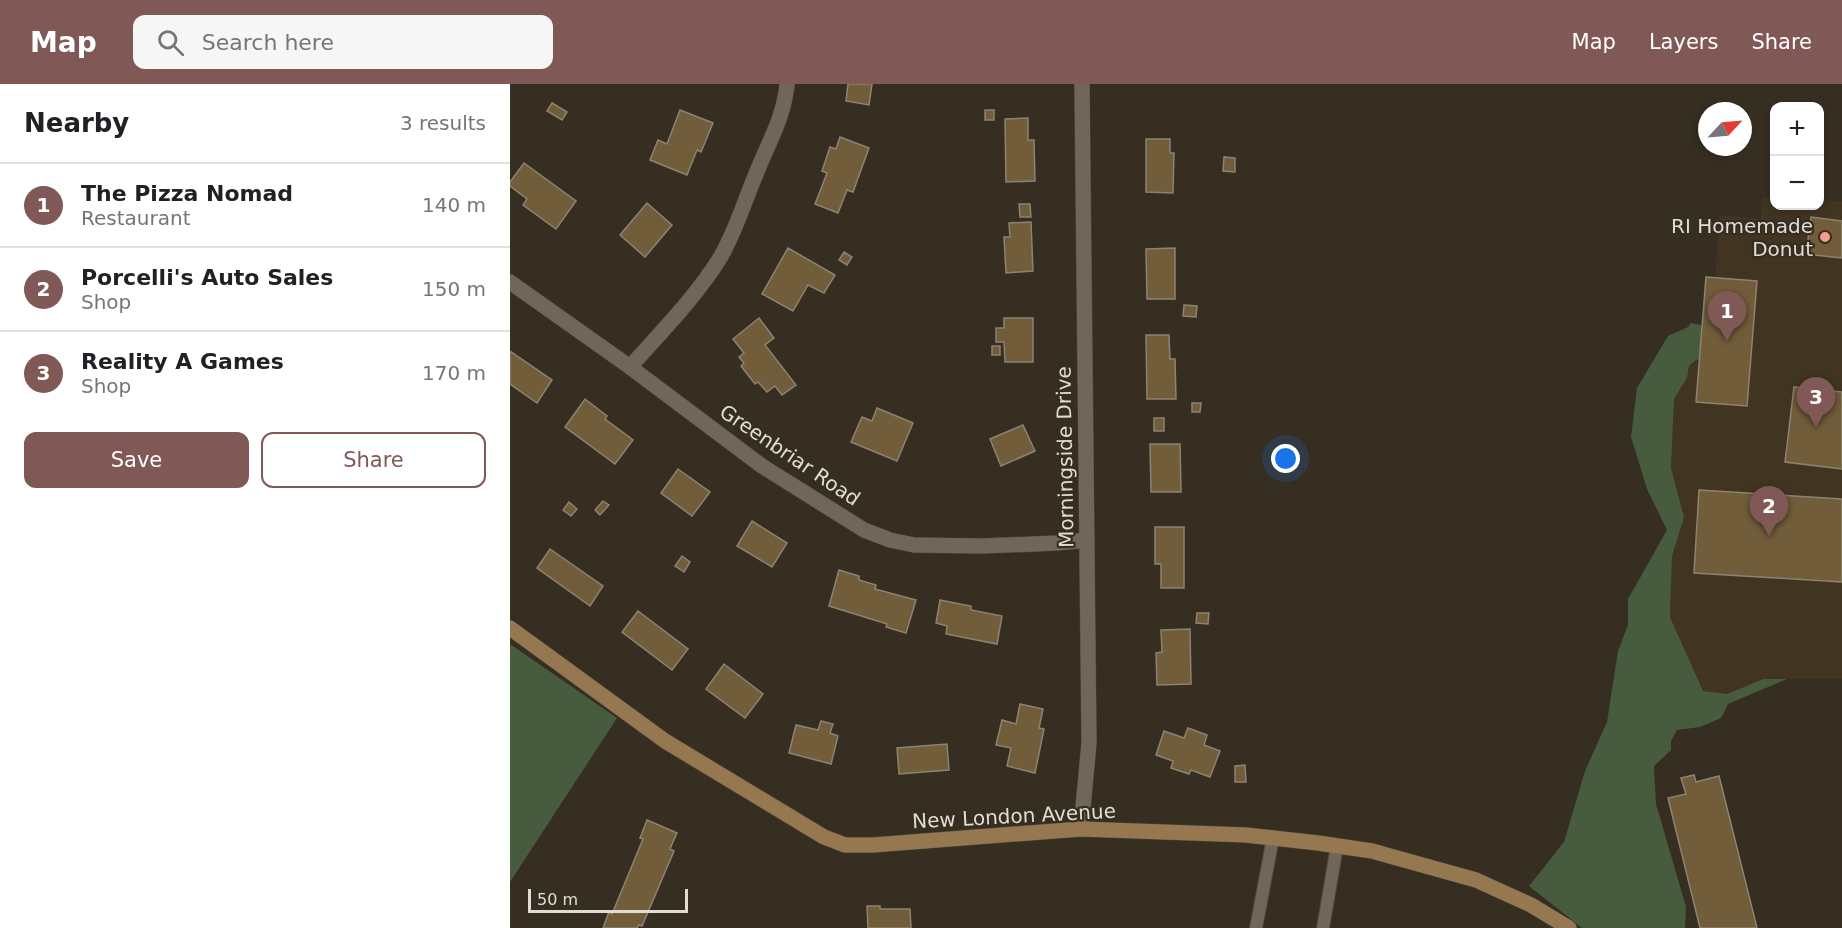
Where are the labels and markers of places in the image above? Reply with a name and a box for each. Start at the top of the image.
place label: RI Homemade Donut [1671,214,1813,261]
marker: RI Homemade Donut [1818,230,1832,244]
pin: 1 [1708,292,1746,341]
pin: 3 [1796,378,1836,427]
pin: 2 [1750,486,1788,536]

